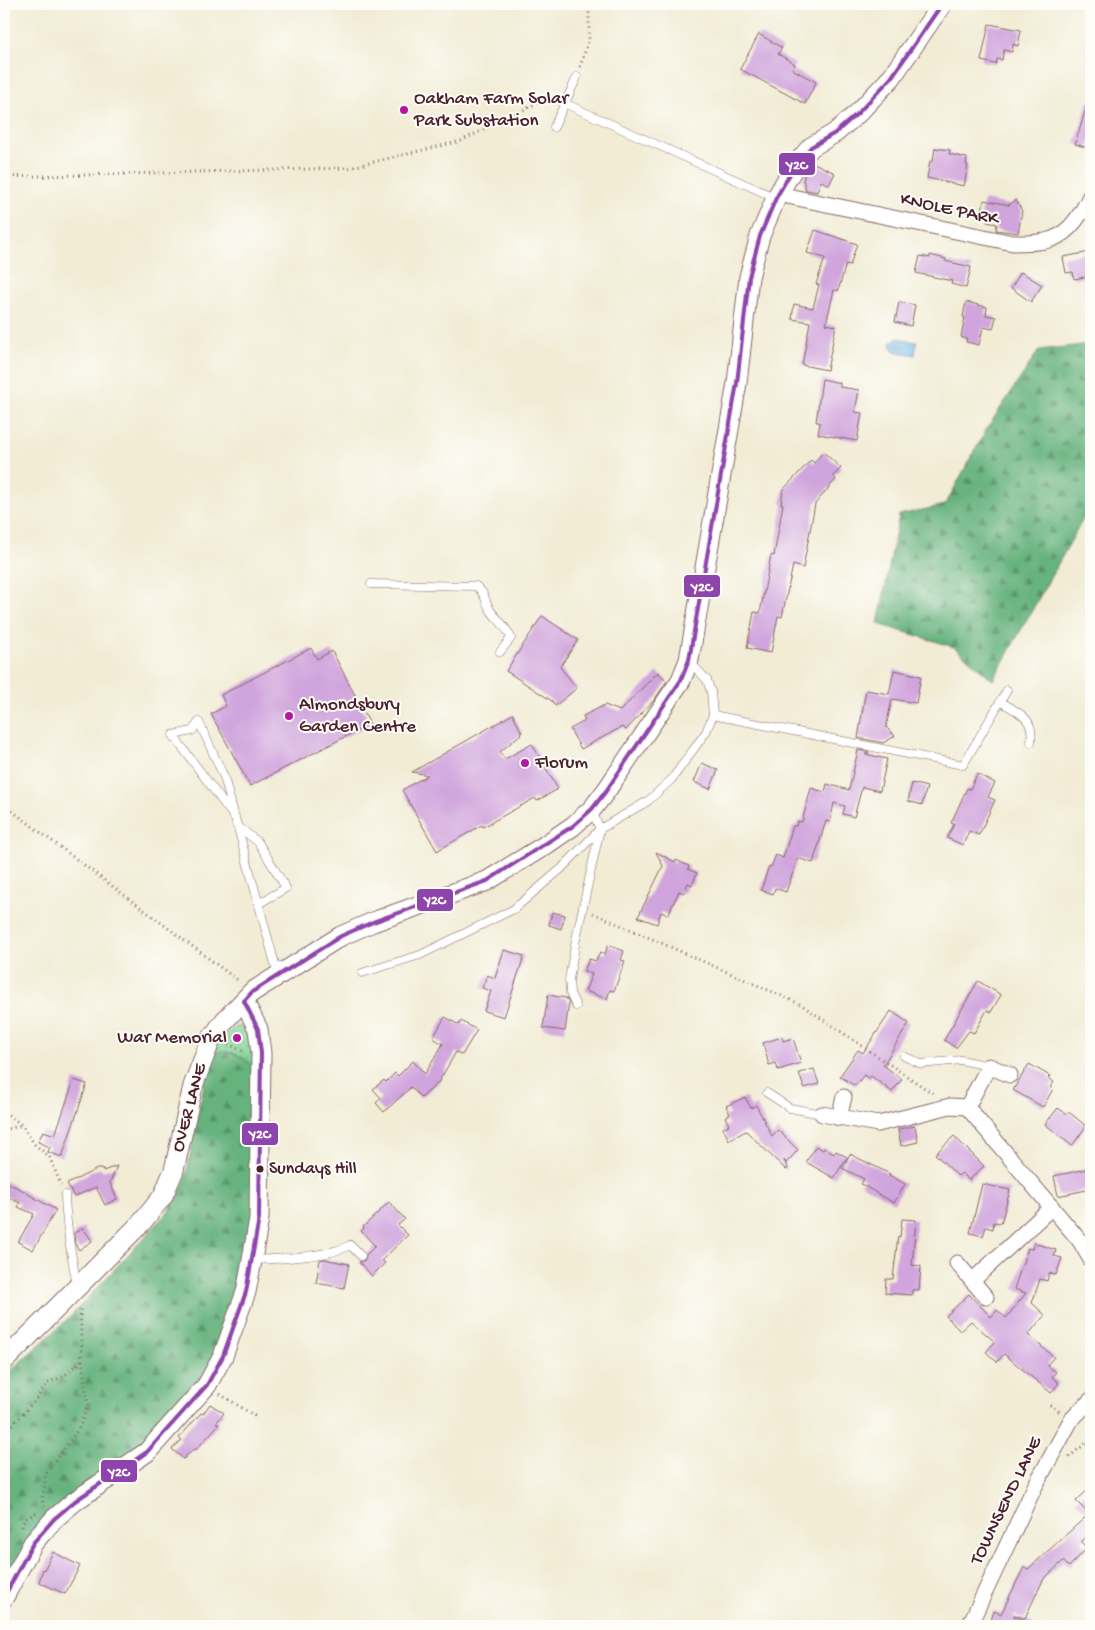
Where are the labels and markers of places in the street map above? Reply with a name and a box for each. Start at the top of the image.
place label: Oakham Farm Solar Park Substation [413,88,571,133]
marker: Oakham Farm Solar Park Substation [398,104,410,116]
place label: Almondsbury Garden Centre [299,694,416,739]
marker: Almondsbury Garden Centre [283,710,295,722]
place label: Florum [534,752,588,775]
marker: Florum [519,757,531,769]
place label: War Memorial [117,1027,227,1050]
marker: War Memorial [231,1032,243,1044]
place label: Sundays Hill [269,1159,357,1180]
marker: Sundays Hill [255,1164,265,1174]

